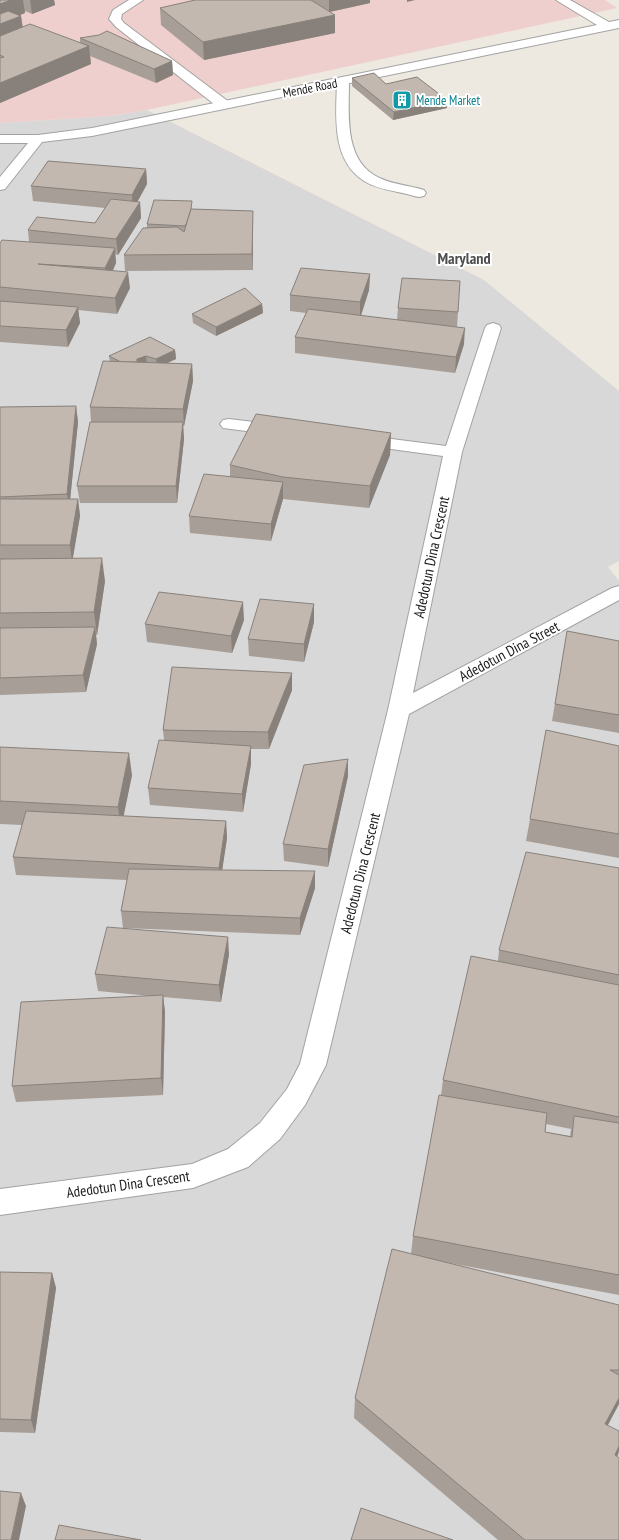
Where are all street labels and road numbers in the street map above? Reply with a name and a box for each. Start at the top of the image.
street label: Mende Road [281,74,339,102]
street label: Adedotun Dina Crescent [409,494,453,620]
street label: Adedotun Dina Street [455,617,563,685]
street label: Adedotun Dina Crescent [336,810,384,936]
street label: Adedotun Dina Crescent [65,1166,191,1202]

